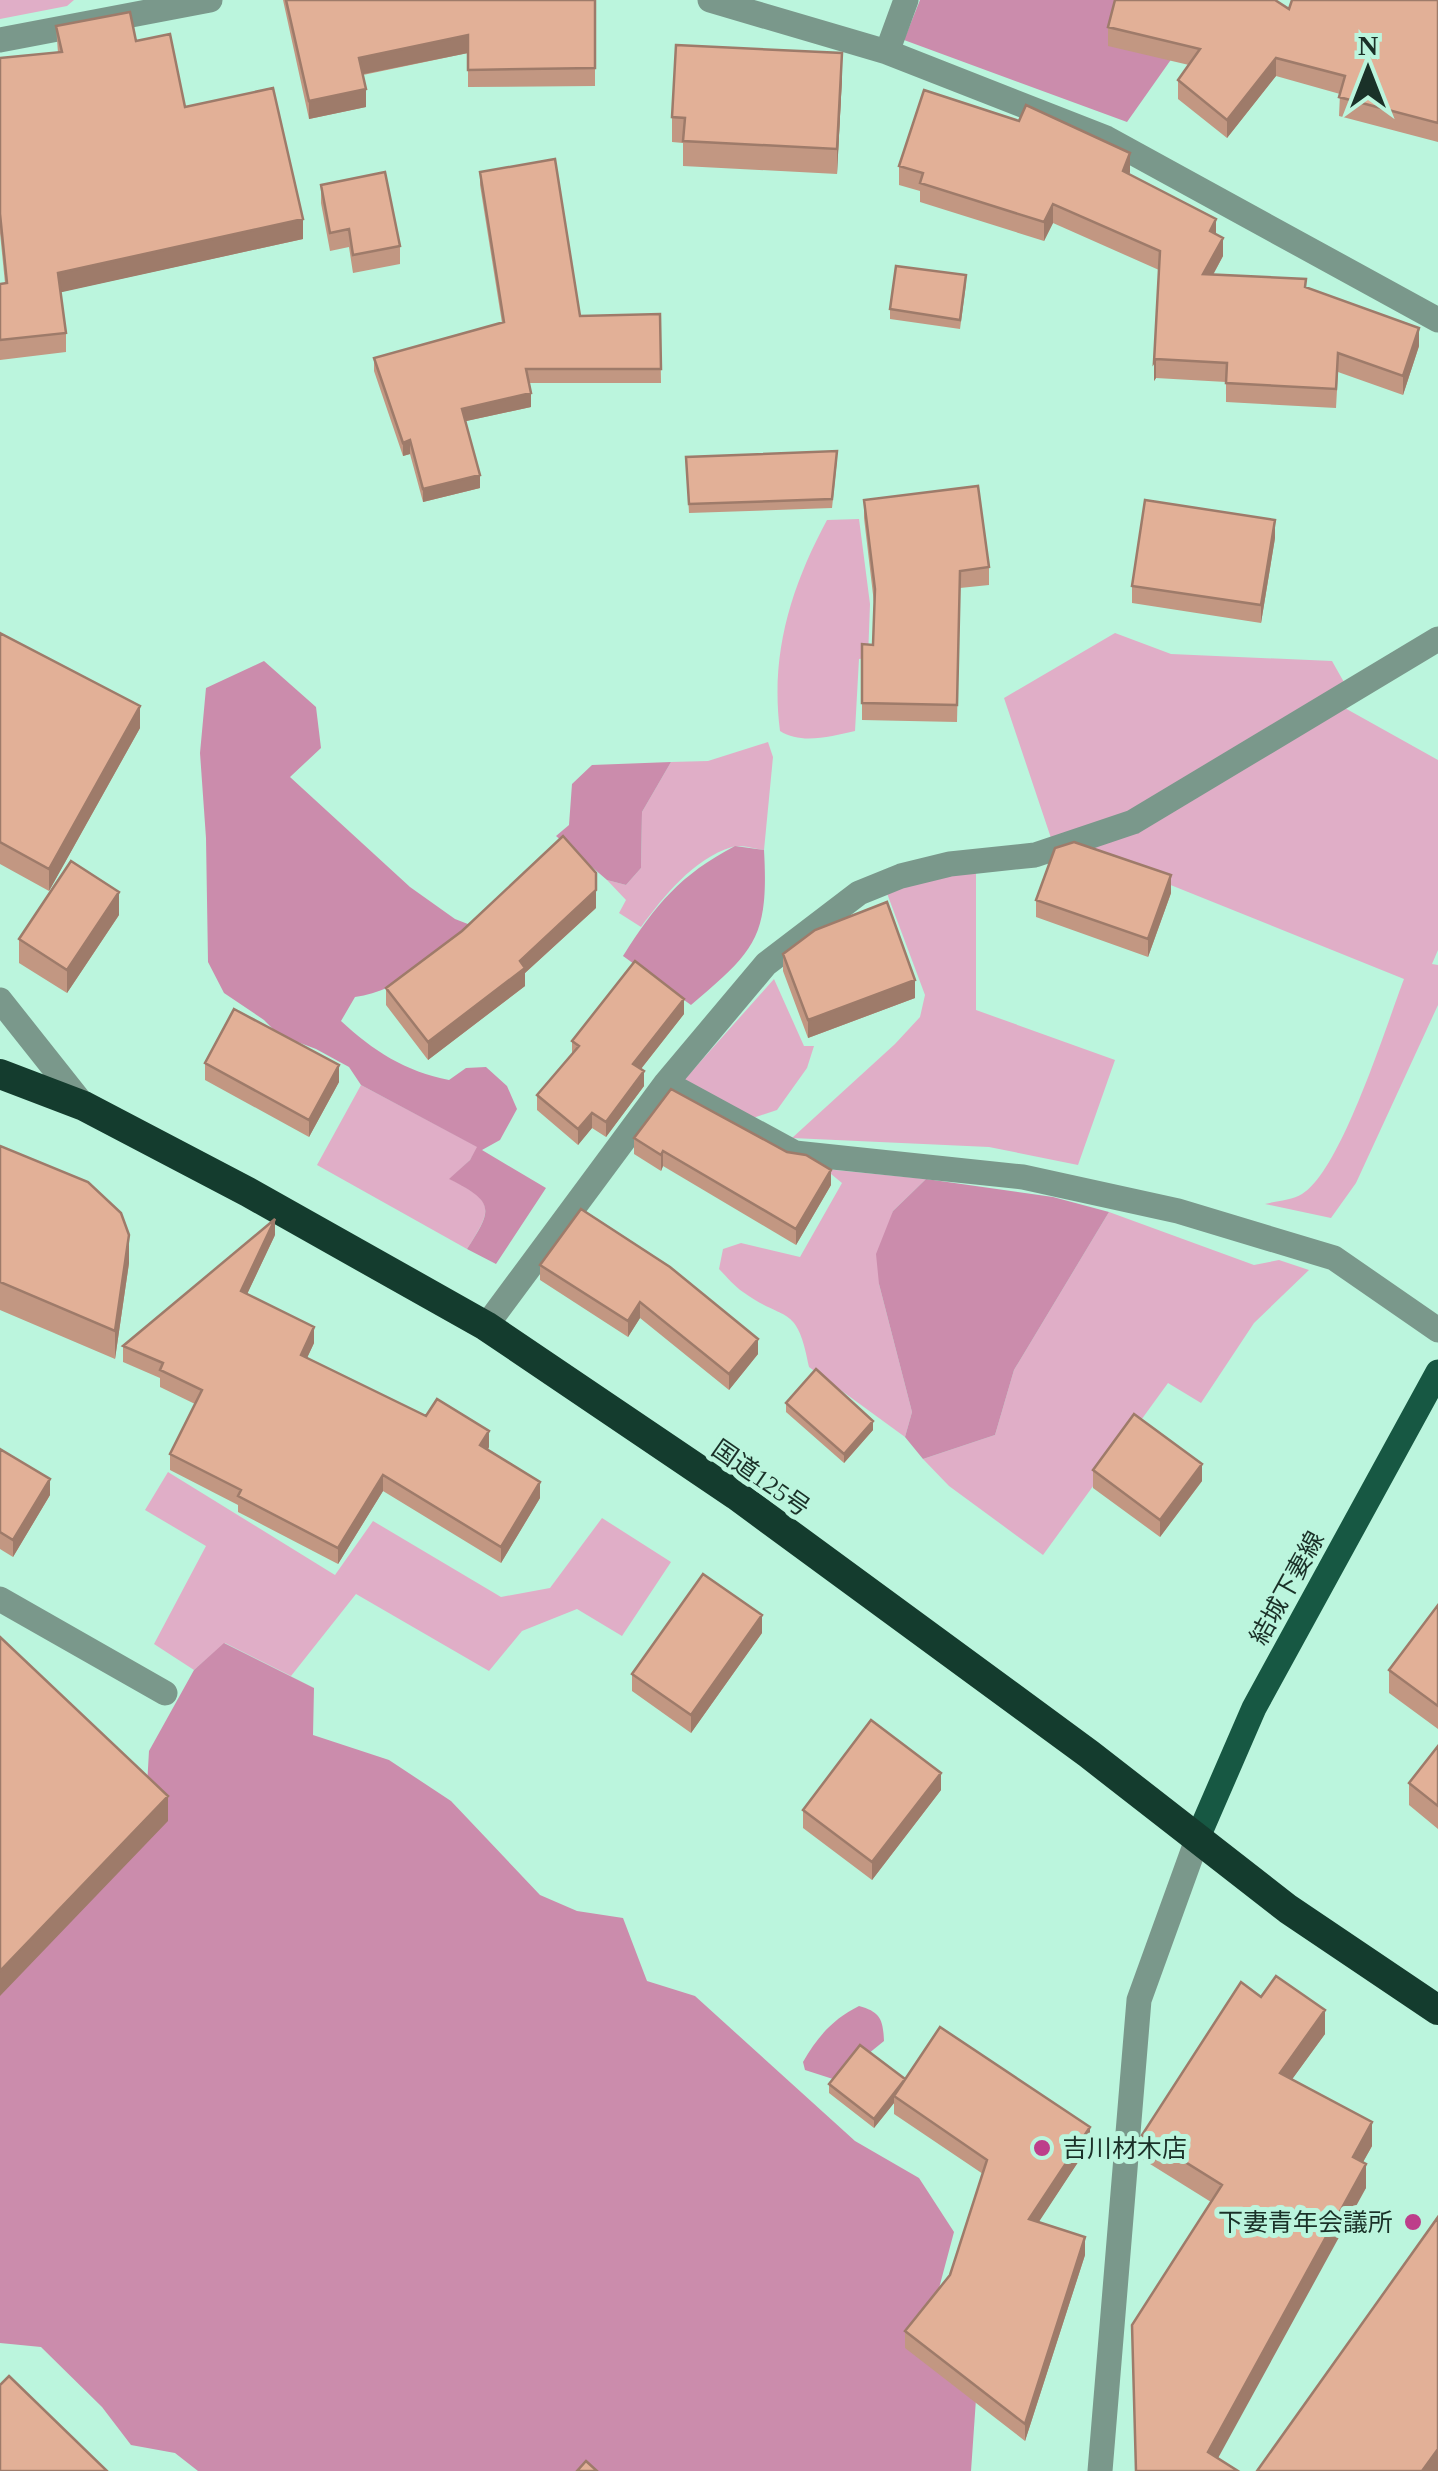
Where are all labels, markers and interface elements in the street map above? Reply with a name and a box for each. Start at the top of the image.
north arrow [1318,20,1418,120]
text: N [1358,30,1378,61]
street label: 国道125号 [707,1435,815,1521]
street label: 結城下妻線 [1245,1527,1329,1649]
place label: 吉川材木店 [1062,2135,1187,2162]
marker: 吉川材木店 [1031,2137,1053,2159]
place label: 下妻青年会議所 [1218,2209,1393,2236]
marker: 下妻青年会議所 [1402,2211,1424,2233]

